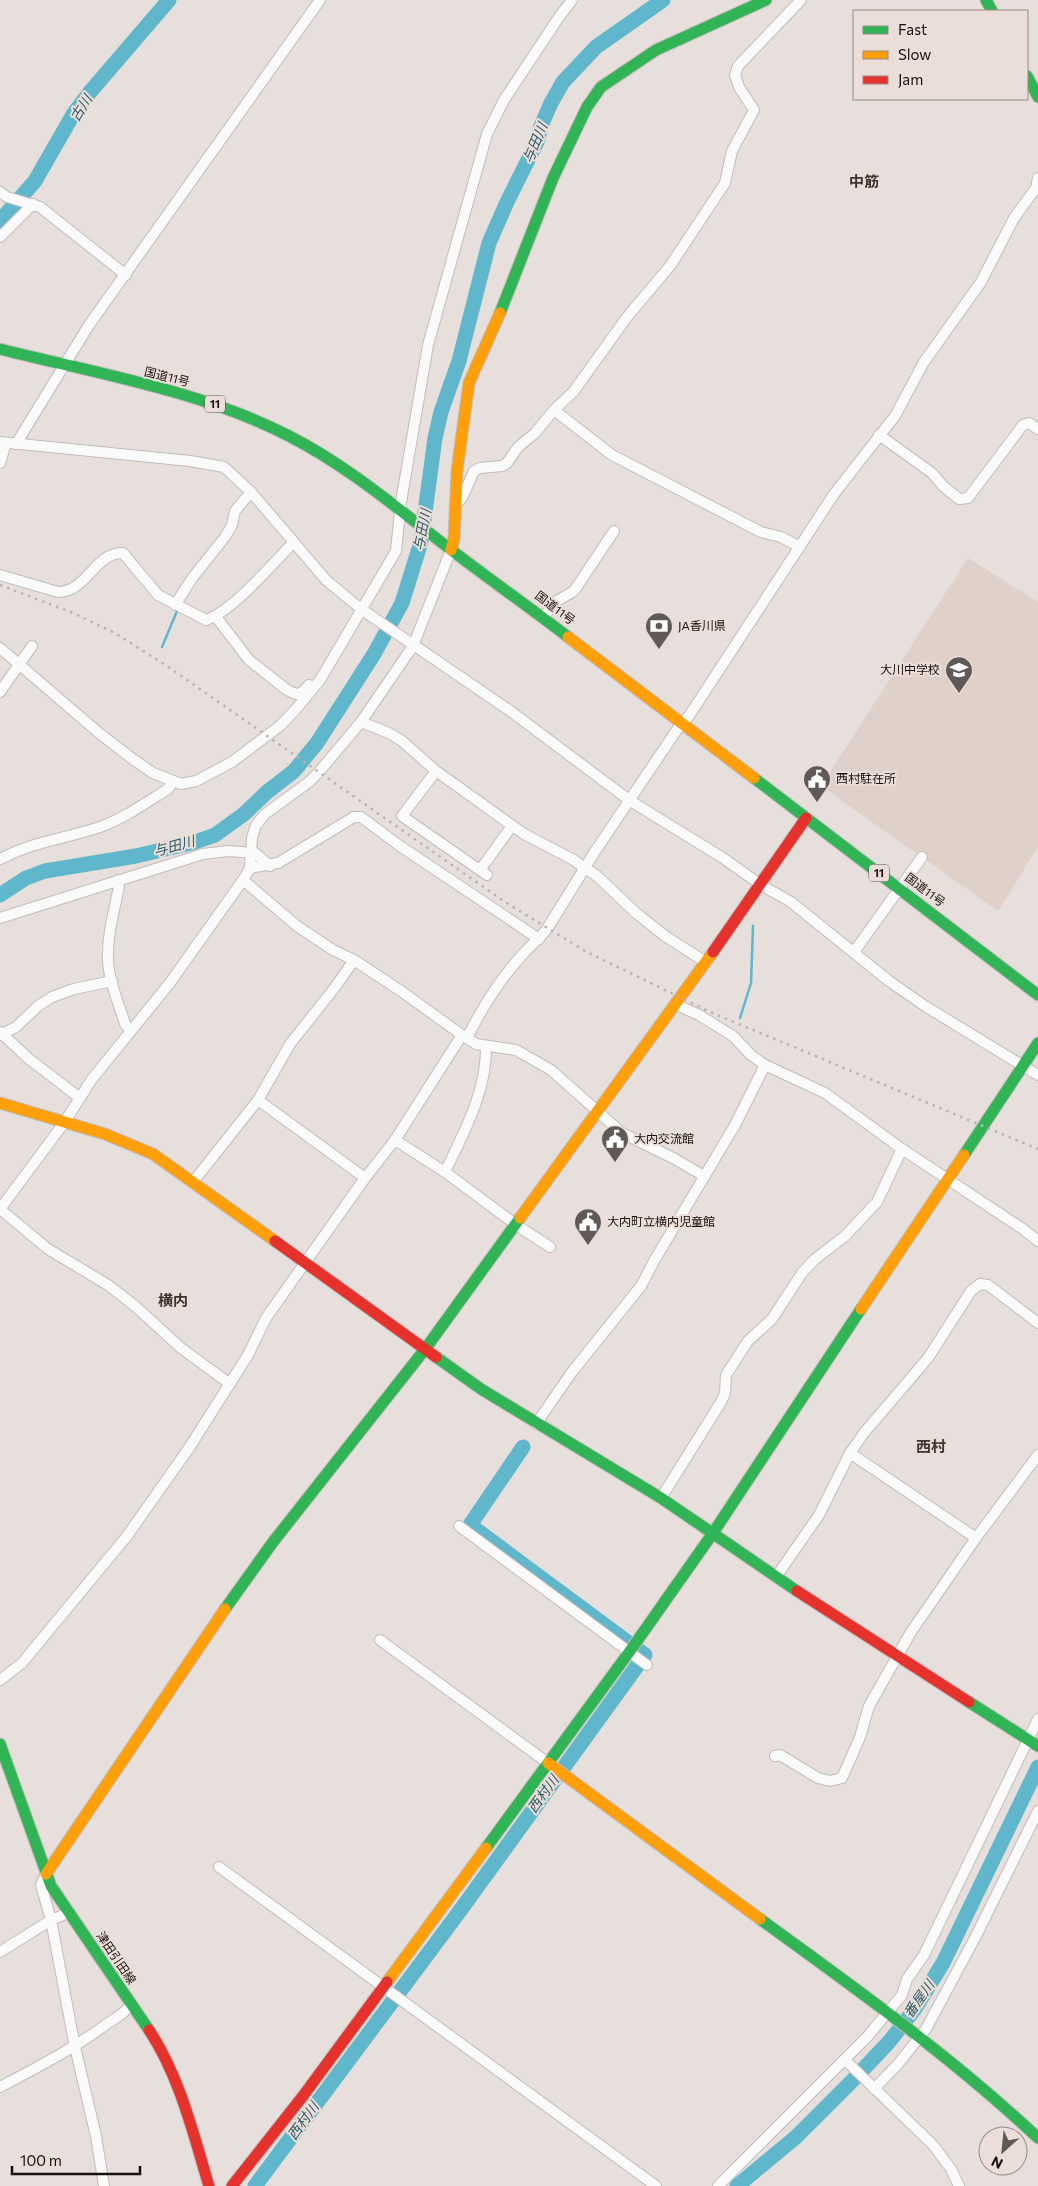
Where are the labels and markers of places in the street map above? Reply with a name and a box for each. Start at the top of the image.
bank icon: JA香川県 [644,611,674,650]
place label: JA香川県 [678,618,726,633]
school or university icon: 大川中学校 [944,655,974,694]
place label: 大川中学校 [880,662,940,676]
public building icon: 西村駐在所 [802,764,832,803]
place label: 西村駐在所 [836,771,896,785]
public building icon: 大内交流館 [600,1124,630,1163]
place label: 大内交流館 [634,1131,694,1145]
public building icon: 大内町立横内児童館 [573,1207,603,1246]
place label: 大内町立横内児童館 [607,1214,715,1228]

